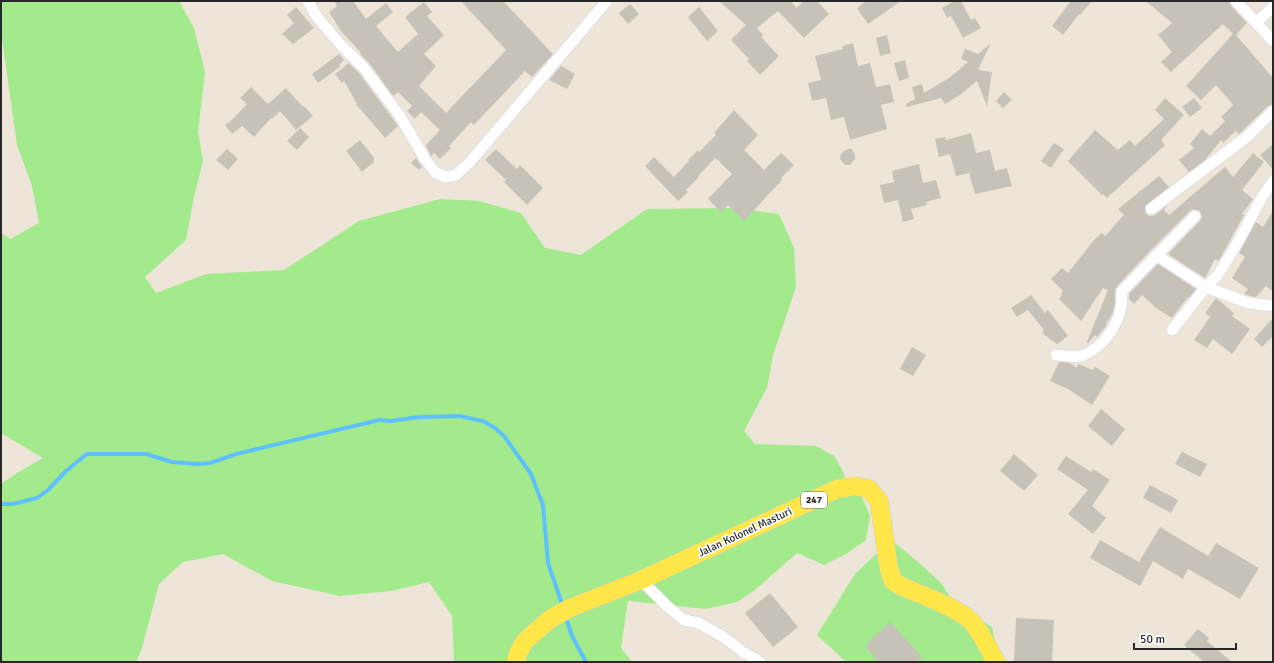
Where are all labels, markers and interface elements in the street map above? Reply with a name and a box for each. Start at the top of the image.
road number: 247 [801,492,827,508]
street label: Jalan Kolonel Masturi [696,505,794,559]
scale bar [1134,625,1236,651]
text: 50 m [1140,632,1165,647]

